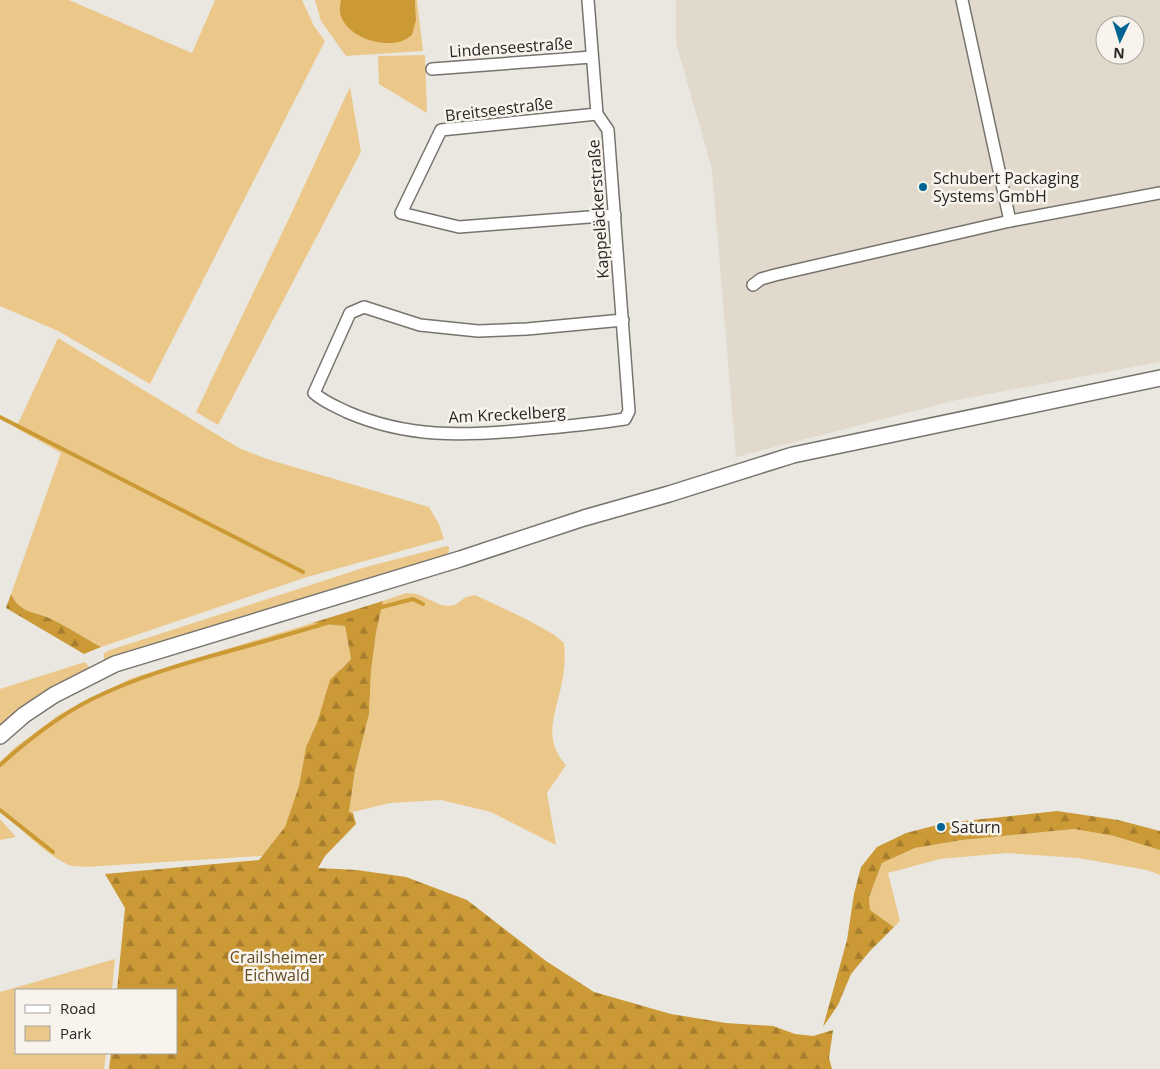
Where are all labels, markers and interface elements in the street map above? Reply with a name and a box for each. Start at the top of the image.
north arrow [1095,15,1145,65]
street label: Lindenseestraße [448,32,574,62]
text: N [1113,44,1125,63]
street label: Breitseestraße [444,91,554,127]
street label: Kappeläckerstraße [582,139,614,279]
place label: Schubert Packaging Systems GmbH [933,167,1079,207]
marker: Schubert Packaging Systems GmbH [917,181,929,193]
street label: Am Kreckelberg [448,400,567,428]
place label: Saturn [951,816,1001,838]
marker: Saturn [935,821,947,833]
park label: Crailsheimer Eichwald [230,946,325,986]
legend [15,989,178,1054]
text: Road [60,998,96,1018]
text: Park [60,1023,91,1043]

